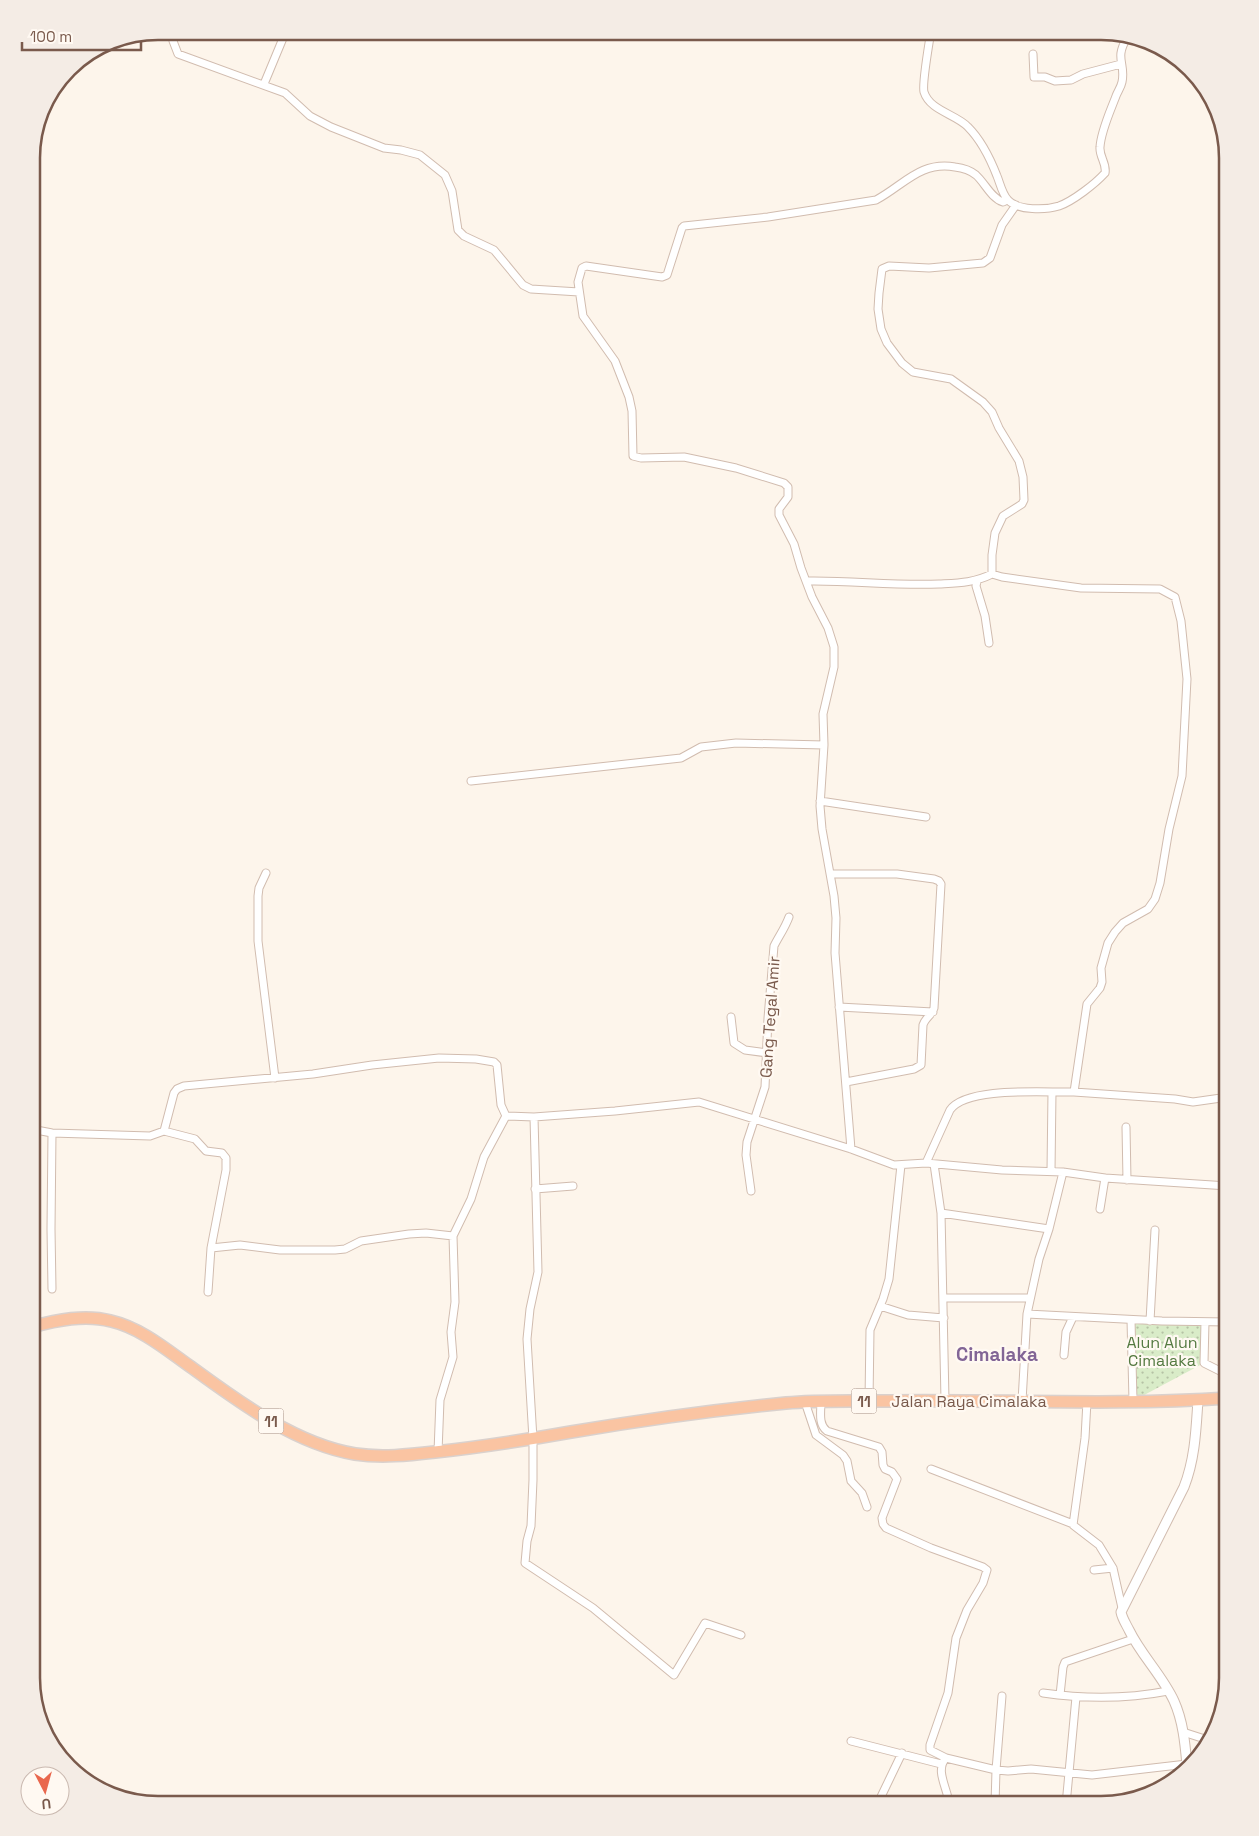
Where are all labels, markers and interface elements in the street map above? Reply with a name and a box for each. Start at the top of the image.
scale bar [22,20,141,52]
text: 100 m [30,27,72,46]
street label: Gang Tegal Amir [755,955,785,1079]
park label: Alun Alun Cimalaka [1126,1332,1198,1371]
district label: Cimalaka [956,1342,1038,1367]
road number: 11 [852,1388,876,1414]
street label: Jalan Raya Cimalaka [891,1391,1047,1412]
road number: 11 [258,1408,284,1434]
north arrow [20,1766,70,1816]
text: U [41,1794,52,1813]

